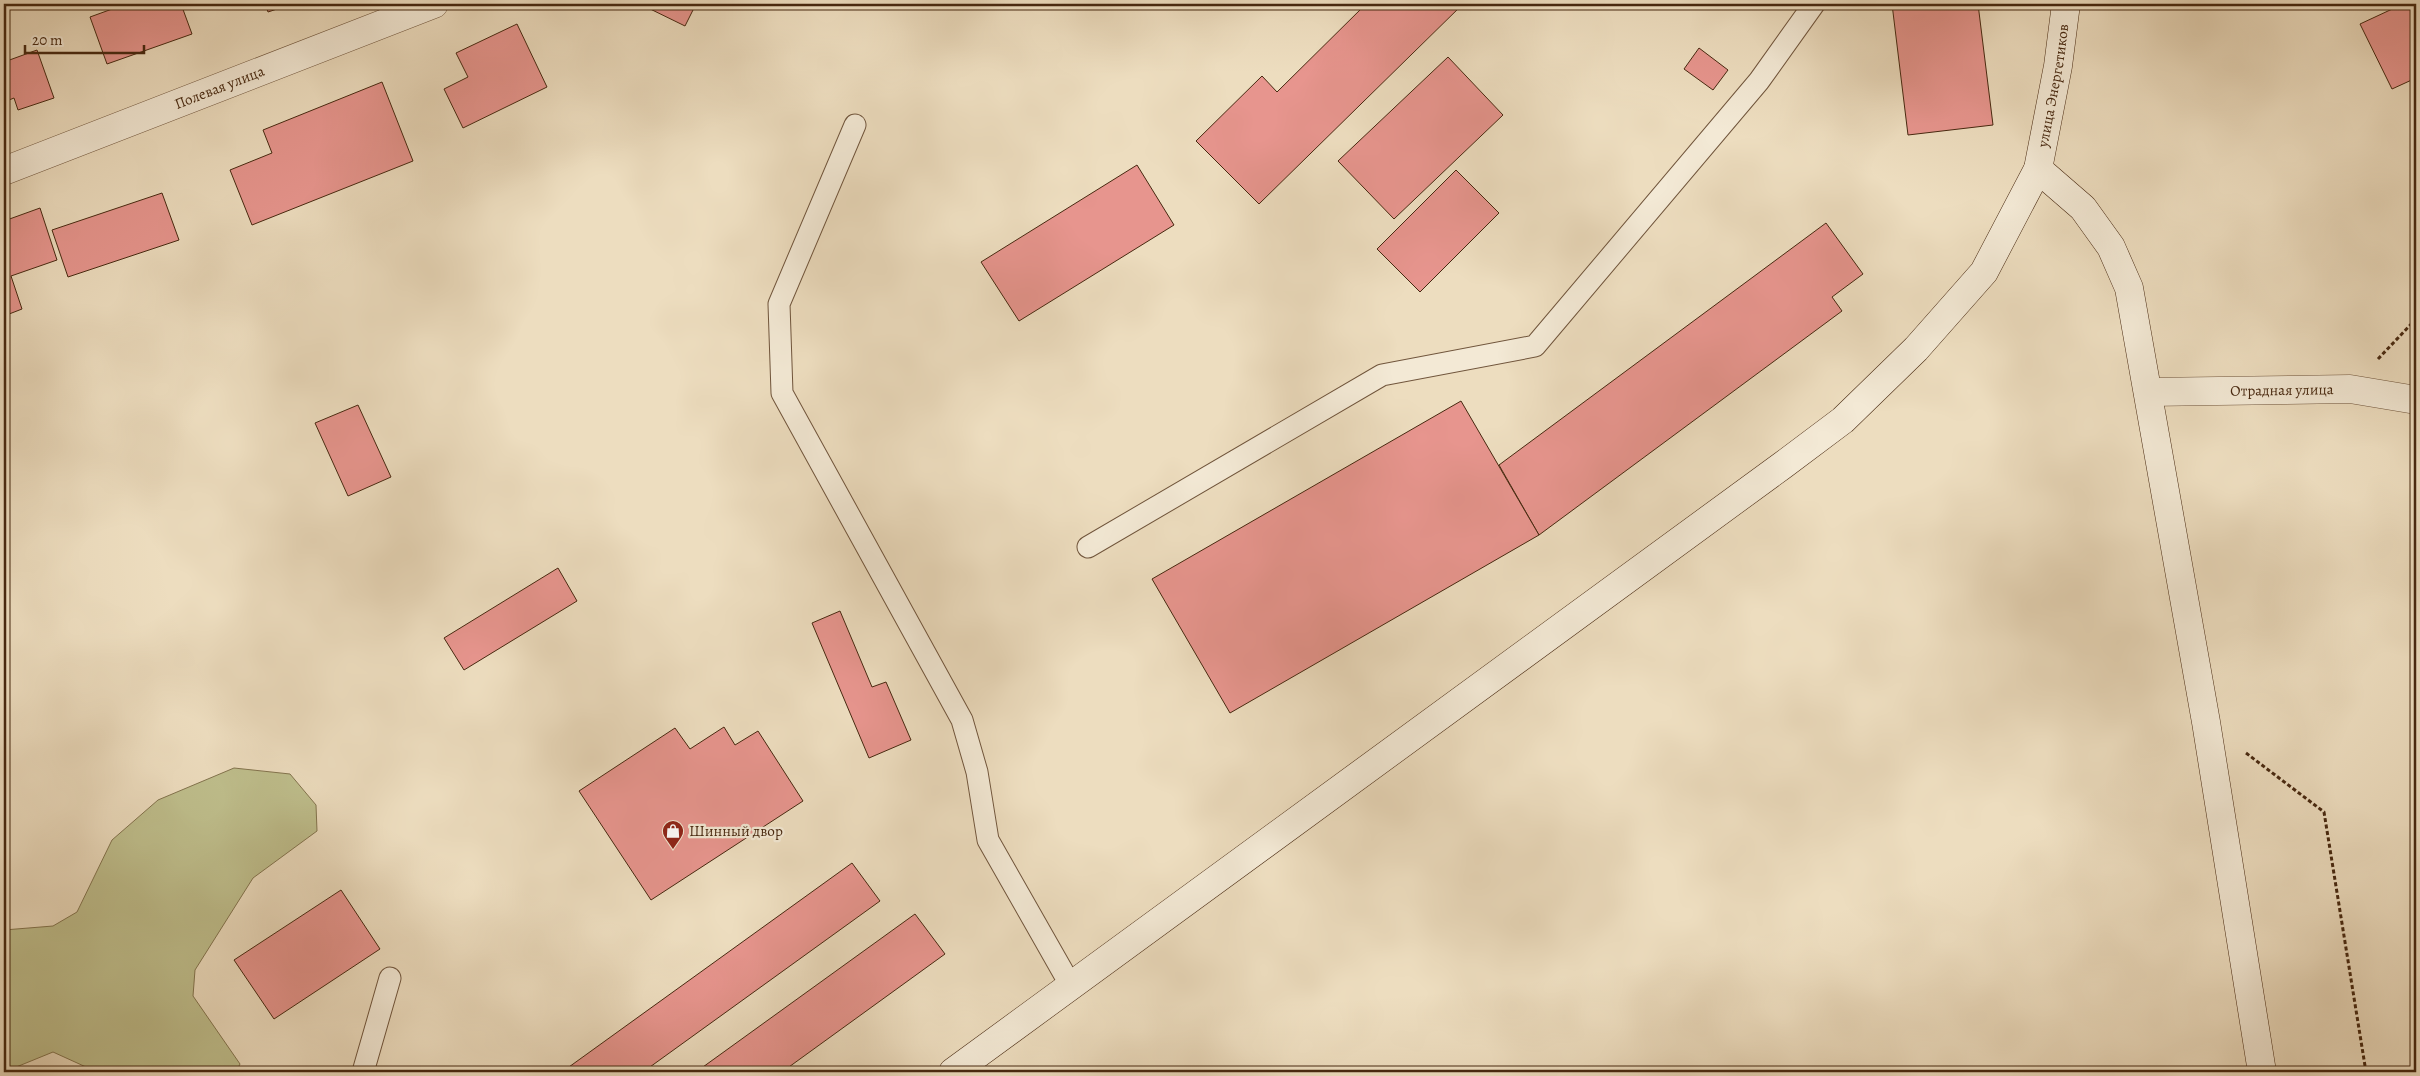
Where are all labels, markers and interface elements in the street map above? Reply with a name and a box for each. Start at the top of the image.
scale bar [25,22,144,54]
street label: улица Энергетиков [2032,23,2073,150]
text: 20 m [32,30,63,50]
street label: Полевая улица [171,61,267,114]
street label: Отрадная улица [2230,379,2334,401]
shop icon: Шинный двор [661,819,685,850]
place label: Шинный двор [689,821,783,841]

